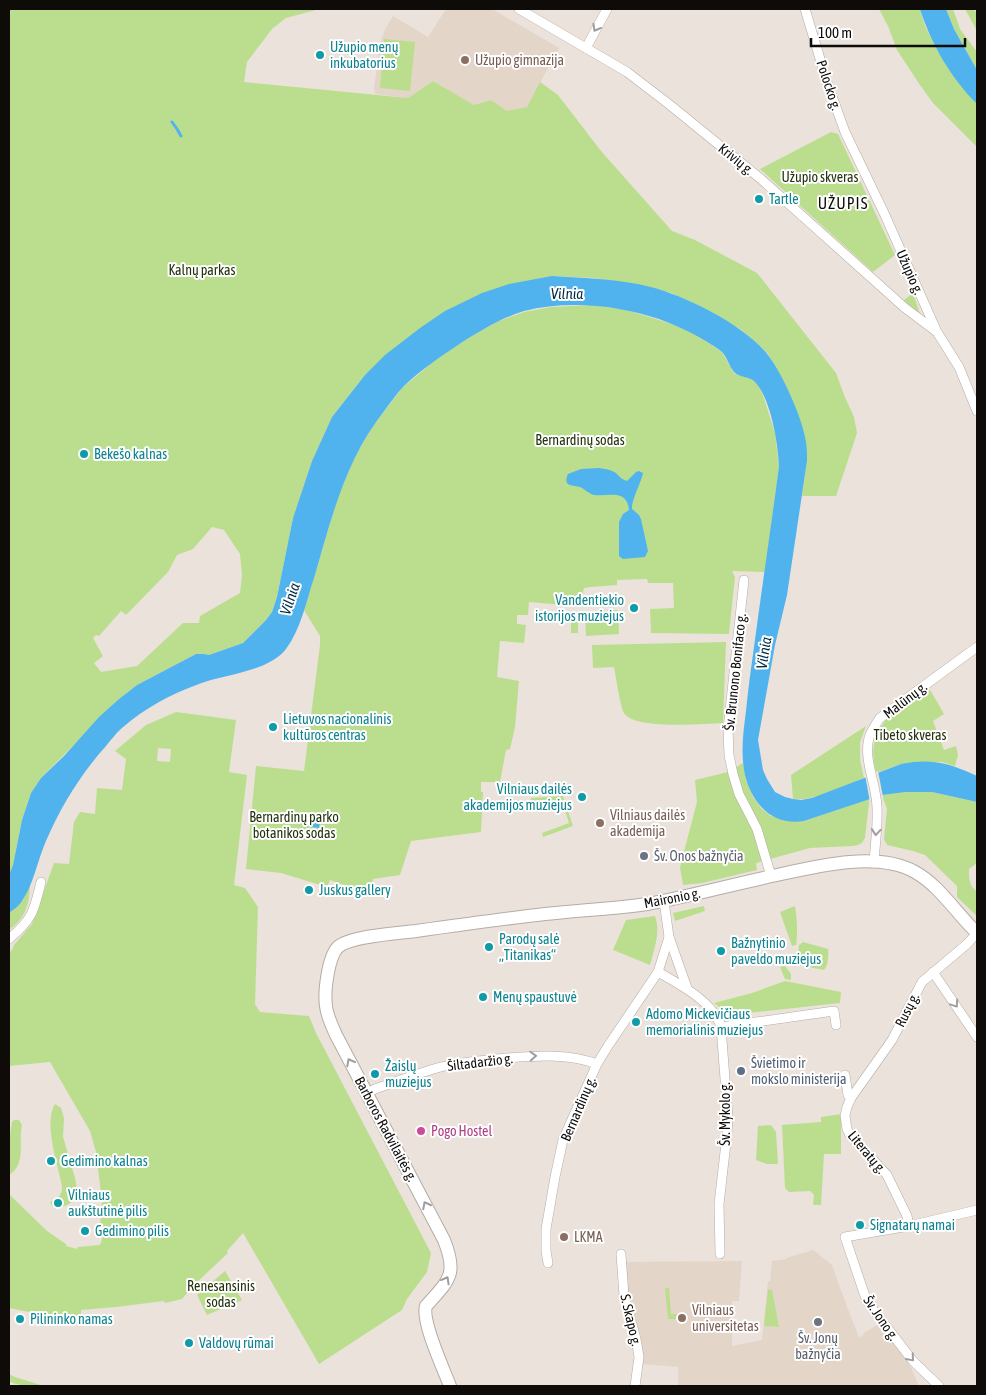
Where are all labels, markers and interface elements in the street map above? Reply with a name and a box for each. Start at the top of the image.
scale bar [811,15,965,47]
one-way arrow [593,23,603,32]
text: 100 m [818,24,852,41]
place label: Užupio menų inkubatorius [330,39,398,71]
marker: Užupio menų inkubatorius [314,49,326,61]
place label: Užupio gimnazija [475,52,564,68]
marker: Užupio gimnazija [459,54,471,66]
street label: Polocko g. [813,58,845,112]
street label: Krivių g. [715,140,757,178]
park label: Užupio skveras [782,169,858,185]
place label: Tartle [769,191,799,207]
marker: Tartle [753,193,765,205]
district label: UŽUPIS [818,194,868,212]
street label: Užupio g. [893,247,927,297]
park label: Kalnų parkas [168,262,236,278]
water label: Vilnia [551,285,583,302]
park label: Bernardinų sodas [535,432,625,448]
place label: Bekešo kalnas [94,446,167,462]
marker: Bekešo kalnas [78,448,90,460]
water label: Vilnia [276,581,303,617]
place label: Vandentiekio istorijos muziejus [535,592,624,624]
marker: Vandentiekio istorijos muziejus [628,602,640,614]
street label: Šv. Brunono Bonifaco g. [721,613,749,731]
water label: Vilnia [753,636,774,670]
street label: Malūnų g. [880,678,930,722]
place label: Lietuvos nacionalinis kultūros centras [283,711,391,743]
marker: Lietuvos nacionalinis kultūros centras [267,721,279,733]
park label: Tibeto skveras [874,727,946,743]
place label: Vilniaus dailės akademijos muziejus [463,781,572,813]
marker: Vilniaus dailės akademijos muziejus [576,791,588,803]
place label: Vilniaus dailės akademija [610,807,685,839]
park label: Bernardinų parko botanikos sodas [249,809,339,841]
marker: Vilniaus dailės akademija [594,817,606,829]
one-way arrow [871,828,882,836]
place label: Šv. Onos bažnyčia [654,848,743,864]
marker: Šv. Onos bažnyčia [638,850,650,862]
place label: Juskus gallery [319,882,391,898]
marker: Juskus gallery [303,884,315,896]
street label: Maironio g. [643,885,701,911]
place label: Parodų salė „Titanikas“ [499,931,560,963]
place label: Bažnytinio paveldo muziejus [731,935,821,967]
marker: Parodų salė „Titanikas“ [483,941,495,953]
marker: Bažnytinio paveldo muziejus [715,945,727,957]
place label: Menų spaustuvė [493,989,577,1005]
street label: Rusų g. [892,990,922,1030]
marker: Menų spaustuvė [477,991,489,1003]
one-way arrow [949,999,958,1008]
place label: Adomo Mickevičiaus memorialinis muziejus [646,1006,763,1038]
marker: Adomo Mickevičiaus memorialinis muziejus [630,1016,642,1028]
street label: Šiltadaržio g. [446,1050,514,1074]
one-way arrow [529,1051,537,1062]
place label: Švietimo ir mokslo ministerija [751,1055,846,1087]
one-way arrow [346,1058,356,1067]
place label: Žaislų muziejus [385,1058,431,1090]
marker: Švietimo ir mokslo ministerija [735,1065,747,1077]
marker: Žaislų muziejus [369,1068,381,1080]
street label: Barboros Radvilaitės g. [352,1074,420,1184]
street label: Bernardinų g. [557,1074,599,1144]
street label: Šv. Mykolo g. [717,1082,733,1146]
place label: Pogo Hostel [431,1123,492,1139]
marker: Pogo Hostel [415,1125,427,1137]
street label: Literatų g. [845,1128,889,1176]
place label: Gedimino kalnas [61,1153,148,1169]
marker: Gedimino kalnas [45,1155,57,1167]
place label: Vilniaus aukštutinė pilis [68,1187,147,1219]
marker: Vilniaus aukštutinė pilis [52,1197,64,1209]
one-way arrow [422,1202,432,1211]
place label: Signatarų namai [870,1217,955,1233]
marker: Signatarų namai [854,1219,866,1231]
place label: Gedimino pilis [95,1223,169,1239]
marker: Gedimino pilis [79,1225,91,1237]
place label: LKMA [574,1229,603,1245]
marker: LKMA [558,1231,570,1243]
one-way arrow [440,1277,450,1286]
park label: Renesansinis sodas [187,1278,255,1310]
street label: S. Skapo g. [617,1293,645,1347]
street label: Šv. Jono g. [860,1293,902,1343]
place label: Vilniaus universitetas [692,1302,759,1334]
place label: Pilininko namas [30,1311,113,1327]
marker: Vilniaus universitetas [676,1312,688,1324]
marker: Pilininko namas [14,1313,26,1325]
marker: Šv. Jonų bažnyčia [812,1316,824,1328]
place label: Šv. Jonų bažnyčia [795,1330,841,1362]
place label: Valdovų rūmai [199,1335,274,1351]
marker: Valdovų rūmai [183,1337,195,1349]
one-way arrow [906,1353,915,1362]

